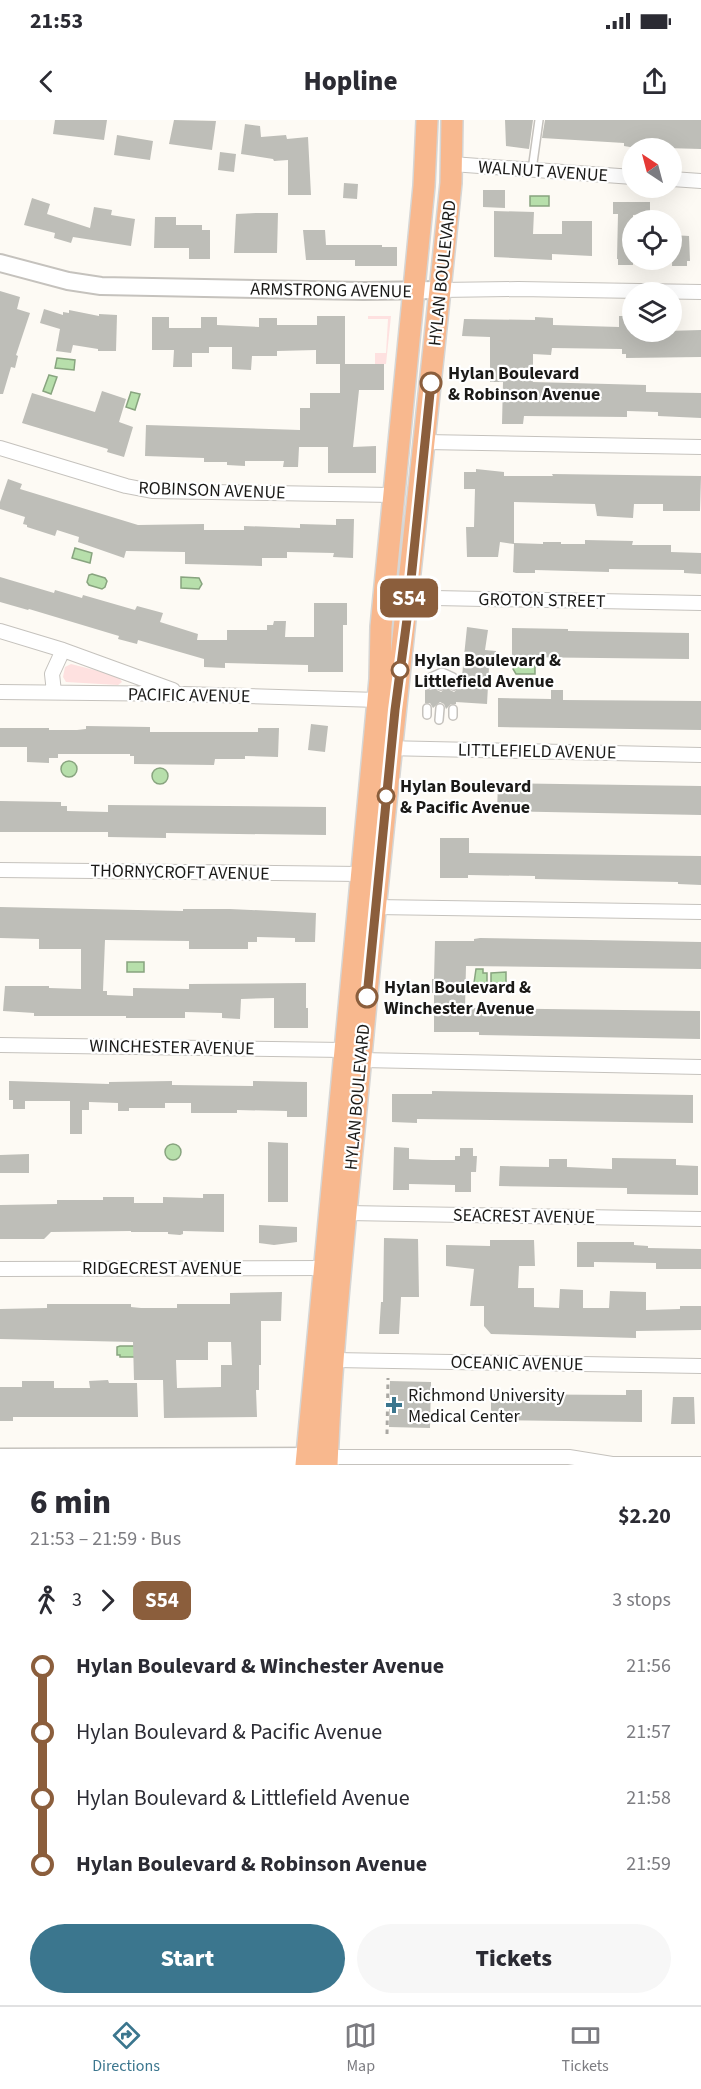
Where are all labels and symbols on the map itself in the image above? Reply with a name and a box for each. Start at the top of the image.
north arrow [622,138,682,198]
street label: WALNUT AVENUE [477,154,609,189]
street label: HYLAN BOULEVARD [422,199,463,347]
street label: ARMSTRONG AVENUE [250,277,412,304]
place label: Hylan Boulevard & Robinson Avenue [448,361,600,407]
marker: Hylan Boulevard & Robinson Avenue [420,372,442,394]
street label: ROBINSON AVENUE [138,475,286,506]
line badge: S54 [374,578,444,618]
street label: GROTON STREET [478,587,606,614]
place label: Hylan Boulevard & Littlefield Avenue [414,648,561,694]
marker: Hylan Boulevard & Littlefield Avenue [391,661,409,679]
street label: PACIFIC AVENUE [128,682,250,709]
street label: LITTLEFIELD AVENUE [457,738,616,765]
place label: Hylan Boulevard & Pacific Avenue [400,774,531,820]
marker: Hylan Boulevard & Pacific Avenue [377,787,395,805]
street label: THORNYCROFT AVENUE [90,858,270,887]
place label: Hylan Boulevard & Winchester Avenue [384,975,535,1021]
marker: Hylan Boulevard & Winchester Avenue [356,986,378,1008]
street label: HYLAN BOULEVARD [339,1023,376,1171]
street label: WINCHESTER AVENUE [89,1034,255,1061]
street label: SEACREST AVENUE [453,1203,595,1230]
street label: RIDGECREST AVENUE [82,1256,242,1281]
street label: OCEANIC AVENUE [450,1350,584,1377]
place label: Richmond University Medical Center [408,1383,565,1429]
marker: Richmond University Medical Center [385,1396,403,1414]

